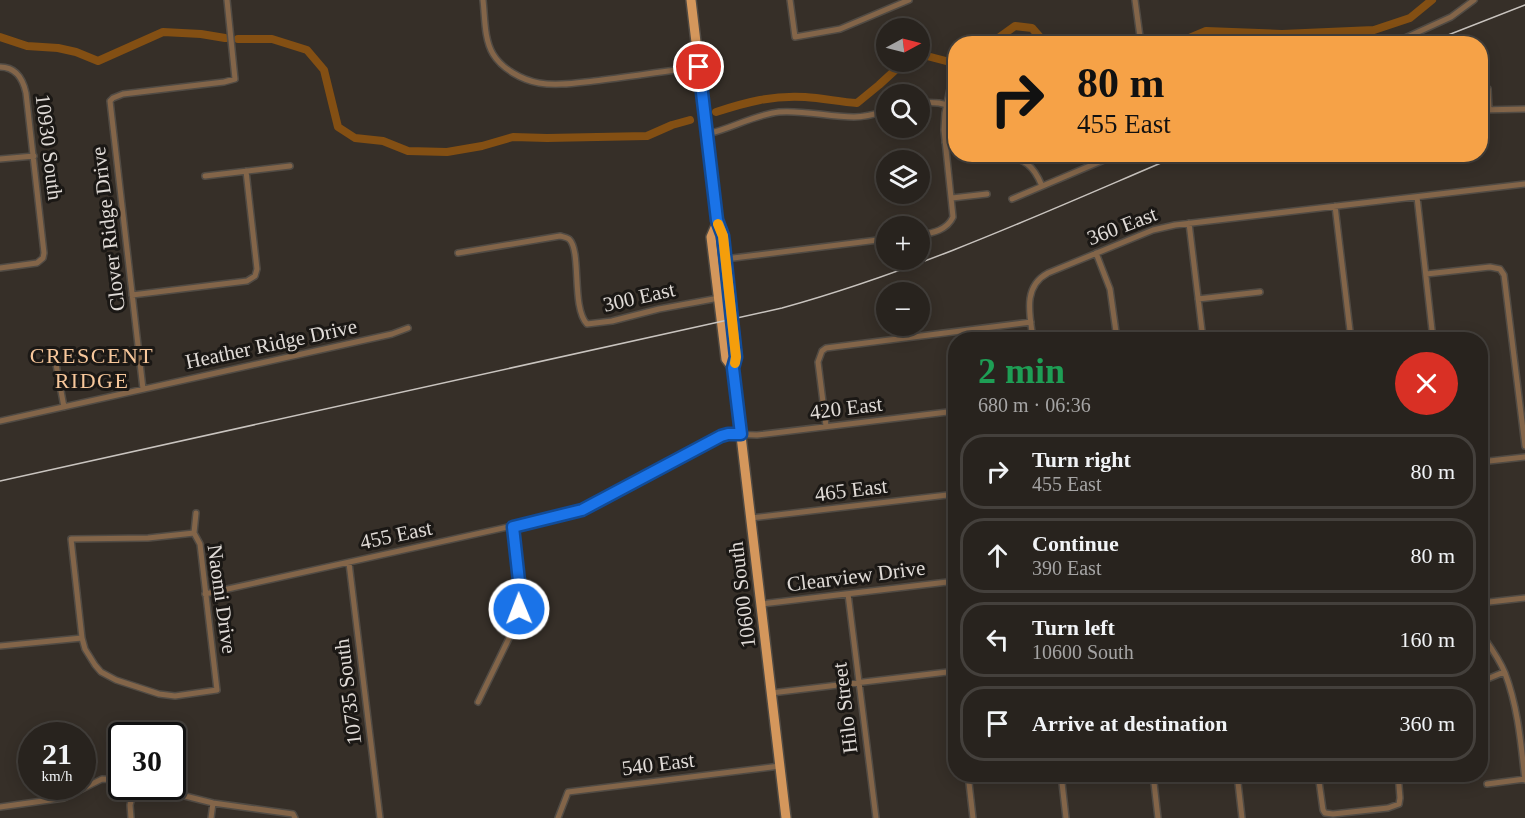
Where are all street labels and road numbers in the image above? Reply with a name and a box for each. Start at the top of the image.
street label: 10930 South [31,93,67,202]
street label: Clover Ridge Drive [86,145,130,313]
street label: 360 East [1084,202,1160,250]
street label: 300 East [601,277,677,317]
street label: Heather Ridge Drive [183,314,359,374]
street label: 420 East [808,392,884,424]
street label: 465 East [813,474,889,506]
street label: 455 East [358,516,434,554]
street label: 10600 South [724,540,760,649]
street label: Naomi Drive [202,543,242,655]
street label: Clearview Drive [785,556,927,596]
street label: 10735 South [330,637,366,746]
street label: Hilo Street [827,661,862,755]
street label: 540 East [620,748,696,780]

